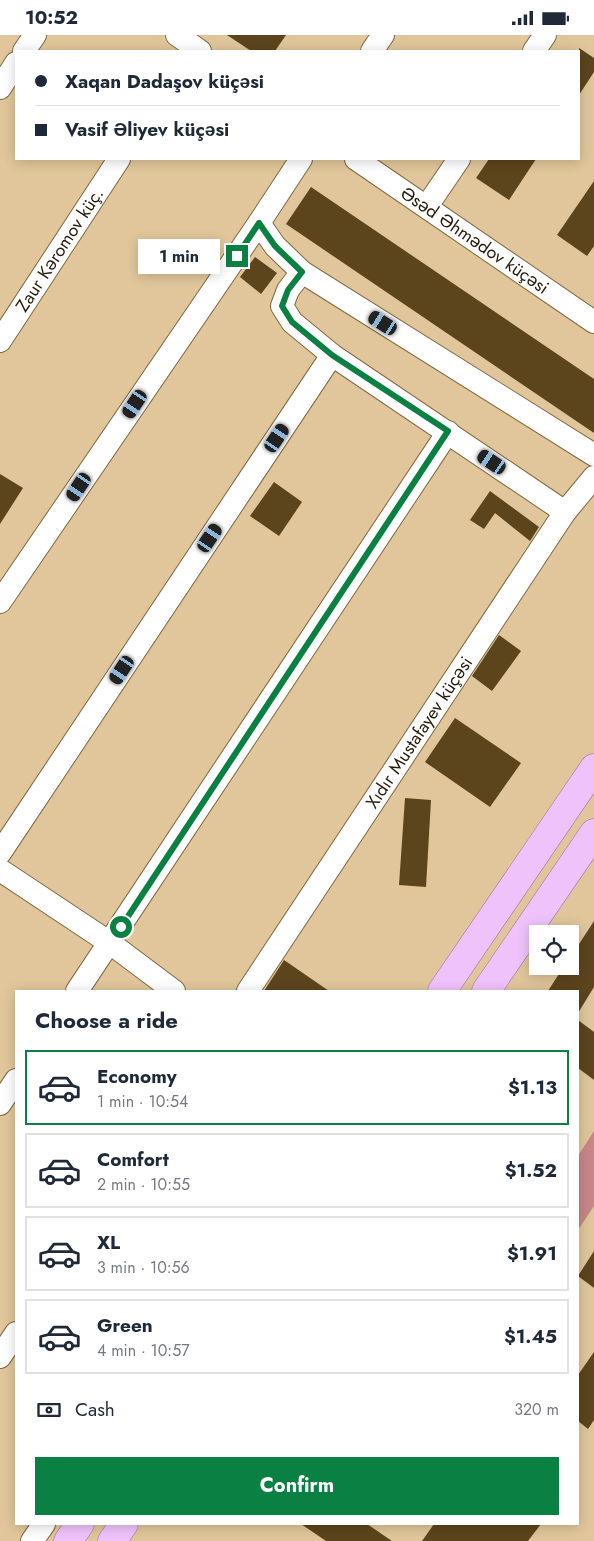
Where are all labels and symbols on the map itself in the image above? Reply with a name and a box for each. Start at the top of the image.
street label: Əsəd Əhmədov küçəsi [395,180,554,300]
street label: Zaur Kəromov küç. [9,182,110,317]
callout: 1 min [137,239,220,273]
route end [226,245,248,267]
car [366,309,399,337]
car [120,387,149,421]
car [262,421,291,455]
car [475,447,508,477]
car [64,470,93,504]
car [195,521,224,555]
street label: Xıdır Mustafayev küçəsi [359,651,479,814]
car [107,653,136,687]
route start [110,916,132,938]

